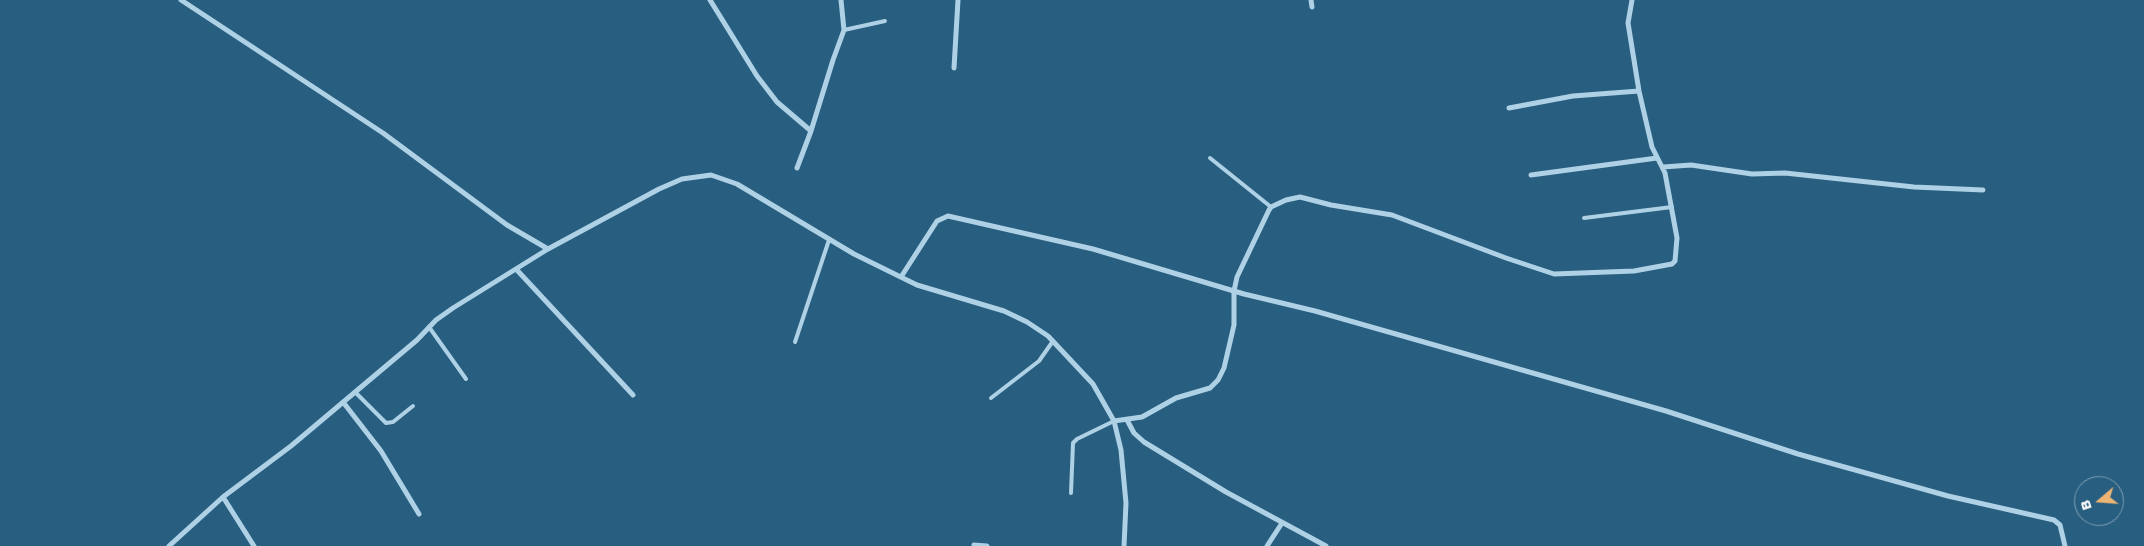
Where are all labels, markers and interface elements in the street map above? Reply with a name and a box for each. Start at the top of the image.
north arrow [2074,476,2124,526]
text: B [2077,498,2095,512]

